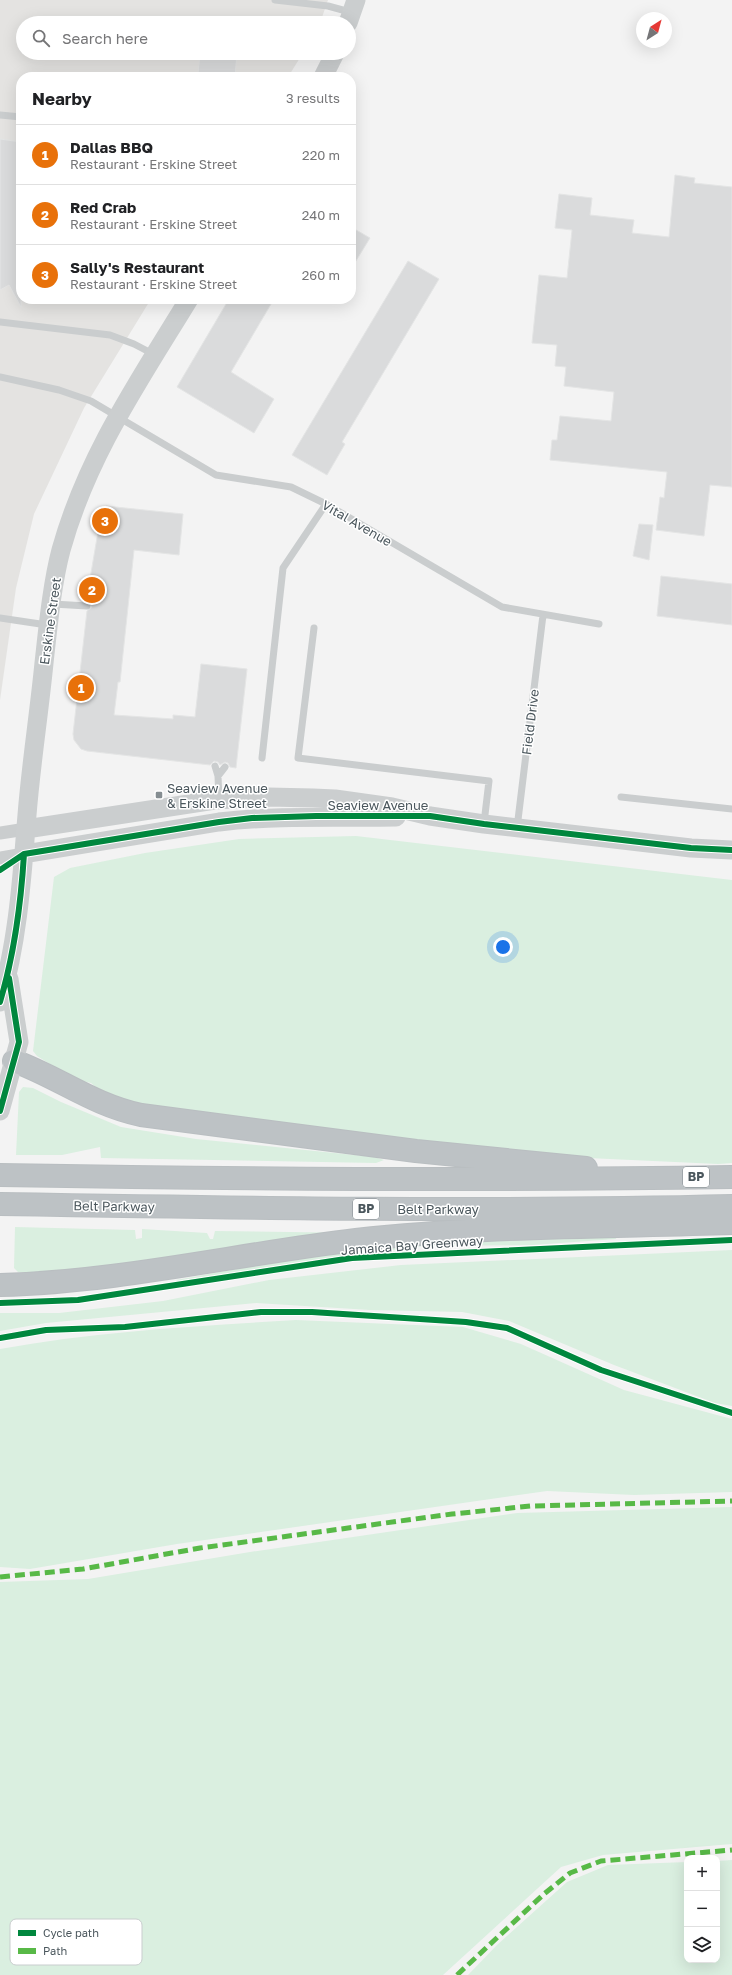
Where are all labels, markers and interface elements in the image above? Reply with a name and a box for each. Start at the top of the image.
north arrow [636,12,672,48]
search box [16,16,356,60]
icon: search [30,27,52,49]
text: Search here [62,29,148,47]
text: Nearby [32,88,92,109]
text: 3 results [286,90,340,106]
text: Dallas BBQ [70,138,153,156]
text: 1 [42,147,48,163]
text: 220 m [302,147,340,163]
text: Restaurant · Erskine Street [70,156,237,172]
text: Red Crab [70,198,136,216]
text: 2 [41,207,49,223]
text: 240 m [302,207,340,223]
text: Restaurant · Erskine Street [70,216,237,232]
text: Sally's Restaurant [70,258,204,276]
text: 3 [41,267,49,283]
text: 260 m [302,267,340,283]
text: Restaurant · Erskine Street [70,276,237,292]
street label: Vital Avenue [319,497,395,549]
pin: 3 [92,506,118,536]
pin: 2 [79,575,105,605]
street label: Erskine Street [36,576,64,666]
pin: 1 [68,673,94,703]
street label: Field Drive [518,688,542,756]
place label: Seaview Avenue & Erskine Street [167,780,268,811]
marker: Seaview Avenue & Erskine Street [154,790,164,800]
street label: Seaview Avenue [328,797,428,813]
your location [493,937,513,957]
road number: BP [683,1167,709,1187]
street label: Belt Parkway [73,1197,156,1215]
road number: BP [353,1199,379,1219]
street label: Belt Parkway [397,1201,479,1217]
street label: Jamaica Bay Greenway [340,1232,484,1258]
map controls [684,1855,720,1963]
button: + [684,1855,720,1891]
button: − [684,1891,720,1927]
legend [10,1919,142,1965]
text: Cycle path [43,1926,99,1939]
button: layers [684,1927,720,1963]
text: Path [43,1944,67,1957]

